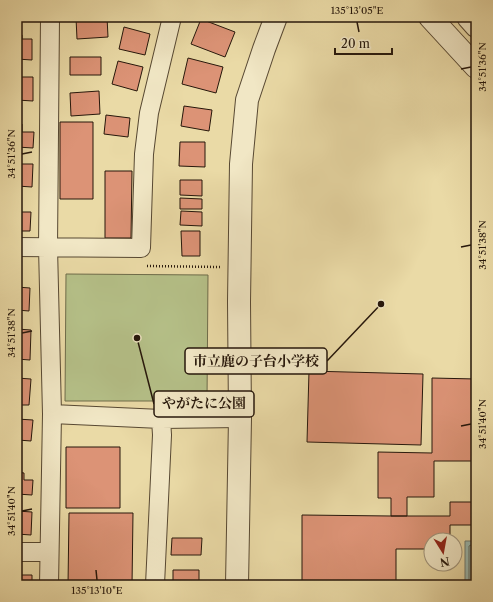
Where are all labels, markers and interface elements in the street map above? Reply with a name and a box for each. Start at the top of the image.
text: 135°13'05"E [331,4,383,17]
scale bar [335,30,392,56]
text: 20 m [341,36,370,51]
text: 34°51'36"N [476,42,489,92]
text: 34°51'36"N [5,129,18,179]
text: 34°51'38"N [476,220,489,270]
text: 34°51'38"N [5,308,18,358]
callout: 市立鹿の子台小学校 [185,348,327,374]
text: 市立鹿の子台小学校 [193,352,319,370]
callout: やがたに公園 [154,391,254,417]
text: やがたに公園 [162,394,246,412]
text: 34°51'40"N [476,399,489,449]
text: 34°51'40"N [5,486,18,536]
north arrow [423,532,463,572]
text: N [438,554,451,570]
text: 135°13'10"E [71,584,123,597]

